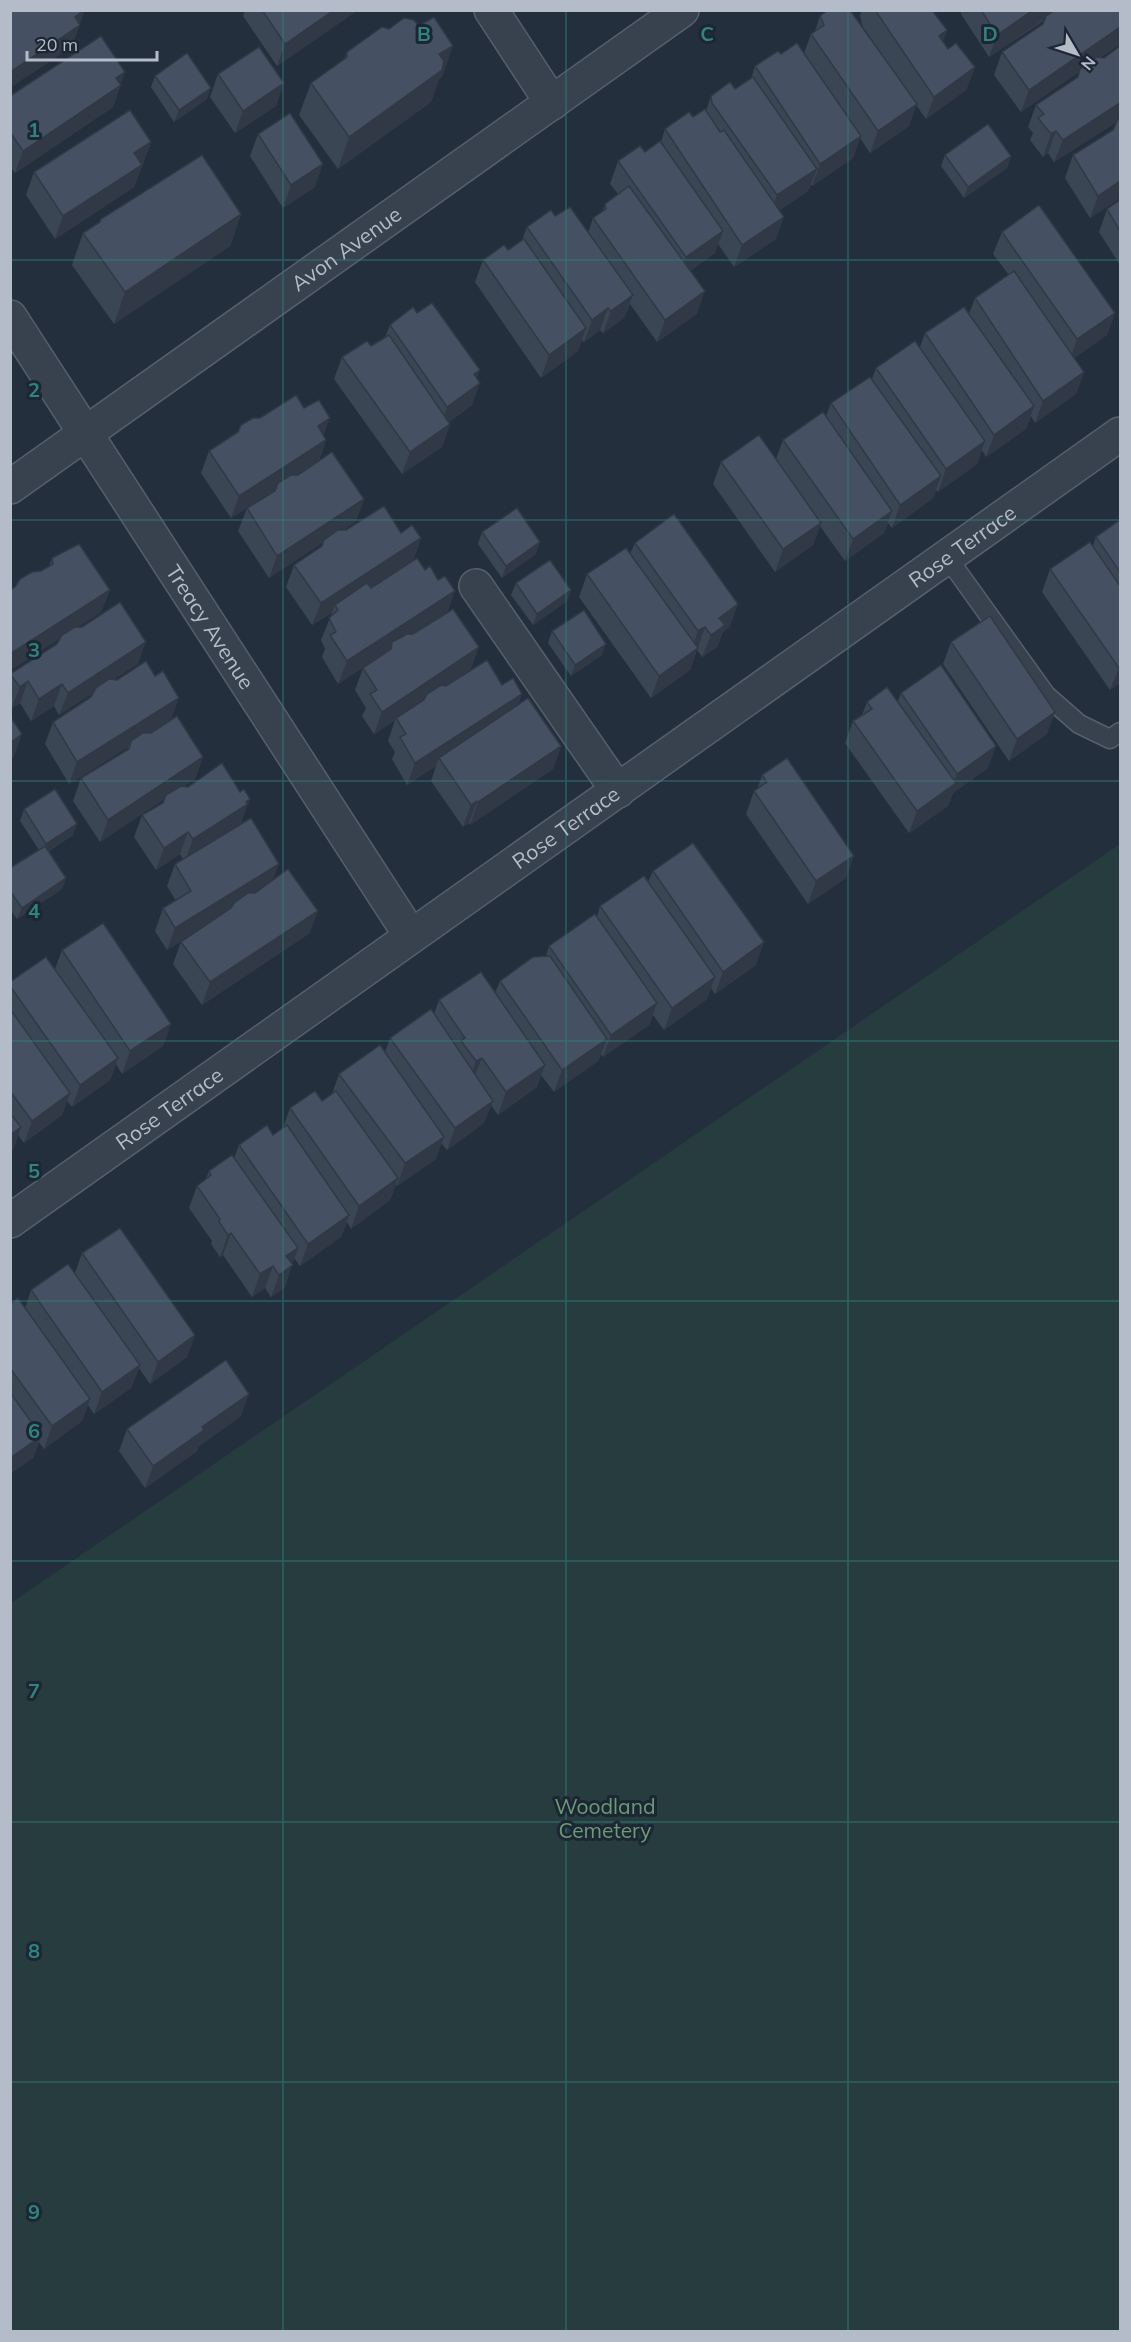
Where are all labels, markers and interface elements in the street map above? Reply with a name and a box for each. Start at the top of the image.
text: B [417,21,431,46]
text: C [700,21,714,46]
text: D [982,21,998,46]
scale bar [27,24,158,62]
north arrow [1047,24,1107,84]
text: 20 m [36,33,78,56]
text: N [1077,52,1100,74]
text: 1 [28,117,40,142]
street label: Avon Avenue [286,201,406,296]
text: 2 [28,377,40,402]
street label: Rose Terrace [903,499,1021,593]
street label: Treacy Avenue [161,560,260,694]
text: 3 [28,637,40,662]
street label: Rose Terrace [507,780,624,874]
text: 4 [28,898,40,923]
street label: Rose Terrace [110,1061,228,1155]
text: 5 [28,1158,40,1183]
text: 6 [28,1418,40,1443]
text: 7 [28,1678,40,1703]
park label: Woodland Cemetery [554,1793,656,1843]
text: 8 [28,1938,40,1963]
text: 9 [28,2199,40,2224]

